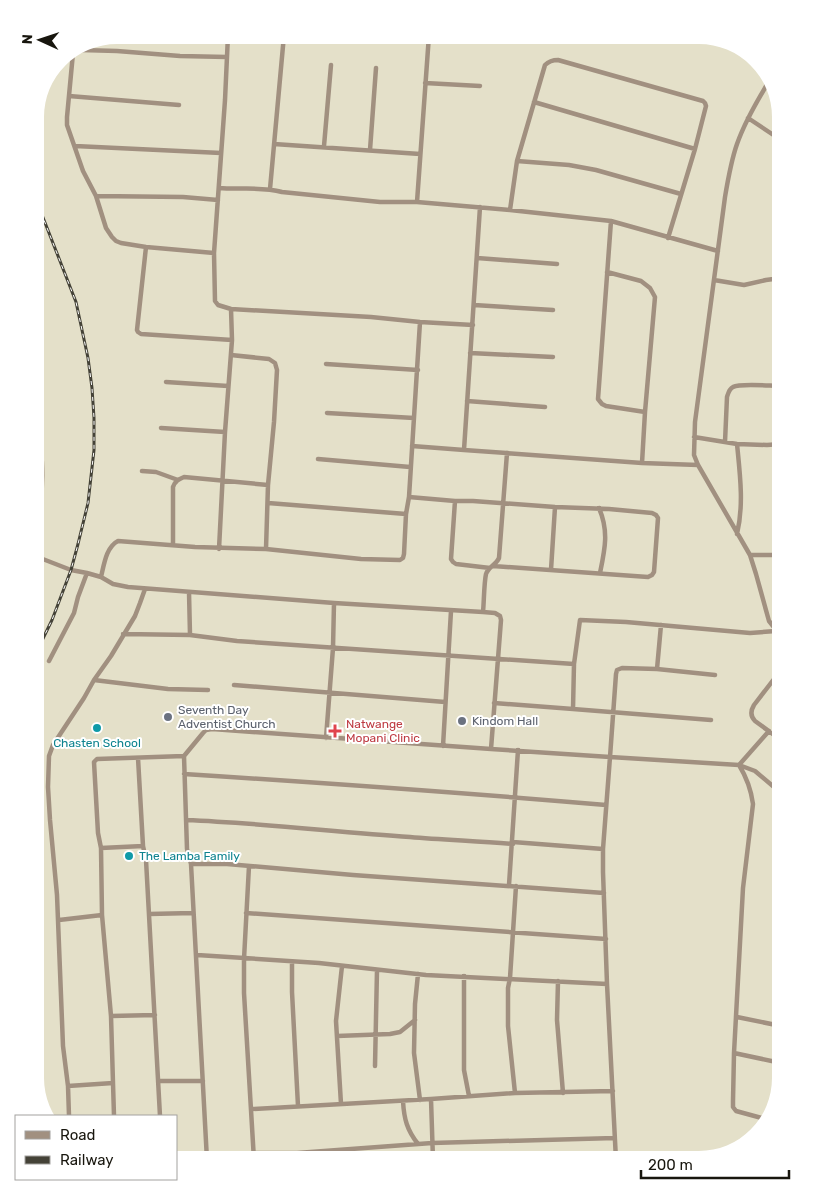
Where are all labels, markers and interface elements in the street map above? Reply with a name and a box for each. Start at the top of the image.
north arrow [15,15,65,65]
text: N [19,34,36,45]
place label: Seventh Day Adventist Church [178,703,276,731]
marker: Seventh Day Adventist Church [162,711,174,723]
place label: Kindom Hall [472,714,538,728]
marker: Kindom Hall [456,715,468,727]
place label: Natwange Mopani Clinic [346,717,420,745]
marker: Chasten School [91,722,103,734]
marker: Natwange Mopani Clinic [328,724,342,738]
place label: Chasten School [53,736,141,750]
place label: The Lamba Family [139,849,240,863]
marker: The Lamba Family [123,850,135,862]
legend [15,1115,178,1180]
text: Road [60,1126,96,1144]
scale bar [641,1148,788,1180]
text: Railway [60,1151,114,1169]
text: 200 m [648,1156,693,1174]

